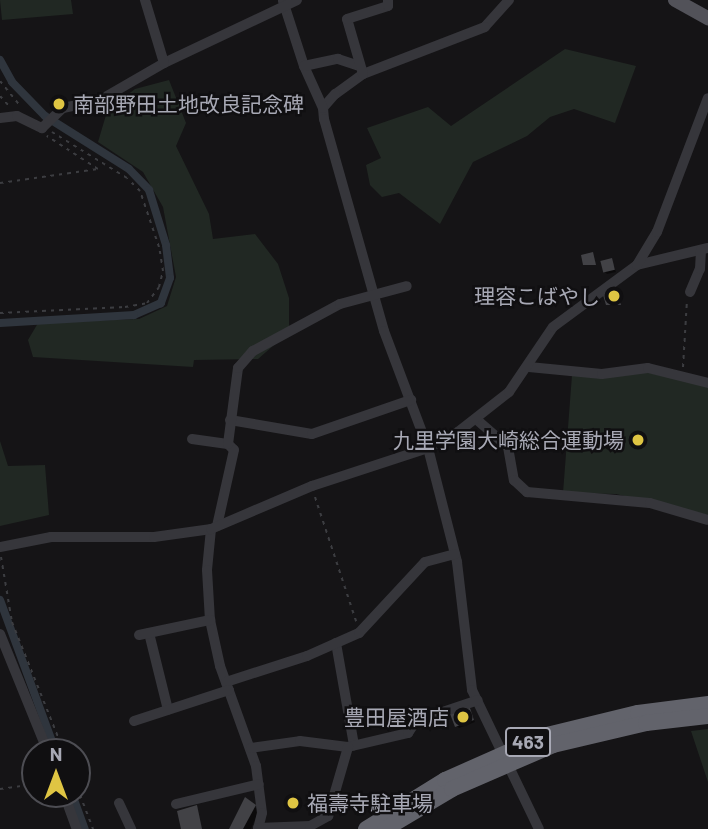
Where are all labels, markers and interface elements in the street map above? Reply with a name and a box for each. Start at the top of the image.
place label: 南部野田土地改良記念碑 [73,91,304,117]
marker: 南部野田土地改良記念碑 [51,96,67,112]
place label: 理容こばやし [474,283,600,309]
marker: 理容こばやし [606,288,622,304]
place label: 九里学園大崎総合運動場 [393,427,624,453]
marker: 九里学園大崎総合運動場 [630,432,646,448]
place label: 豊田屋酒店 [344,704,449,730]
marker: 豊田屋酒店 [455,709,471,725]
road number: 463 [504,726,552,758]
north arrow [21,738,91,808]
text: N [50,742,62,765]
place label: 福壽寺駐車場 [307,790,433,816]
marker: 福壽寺駐車場 [285,795,301,811]

